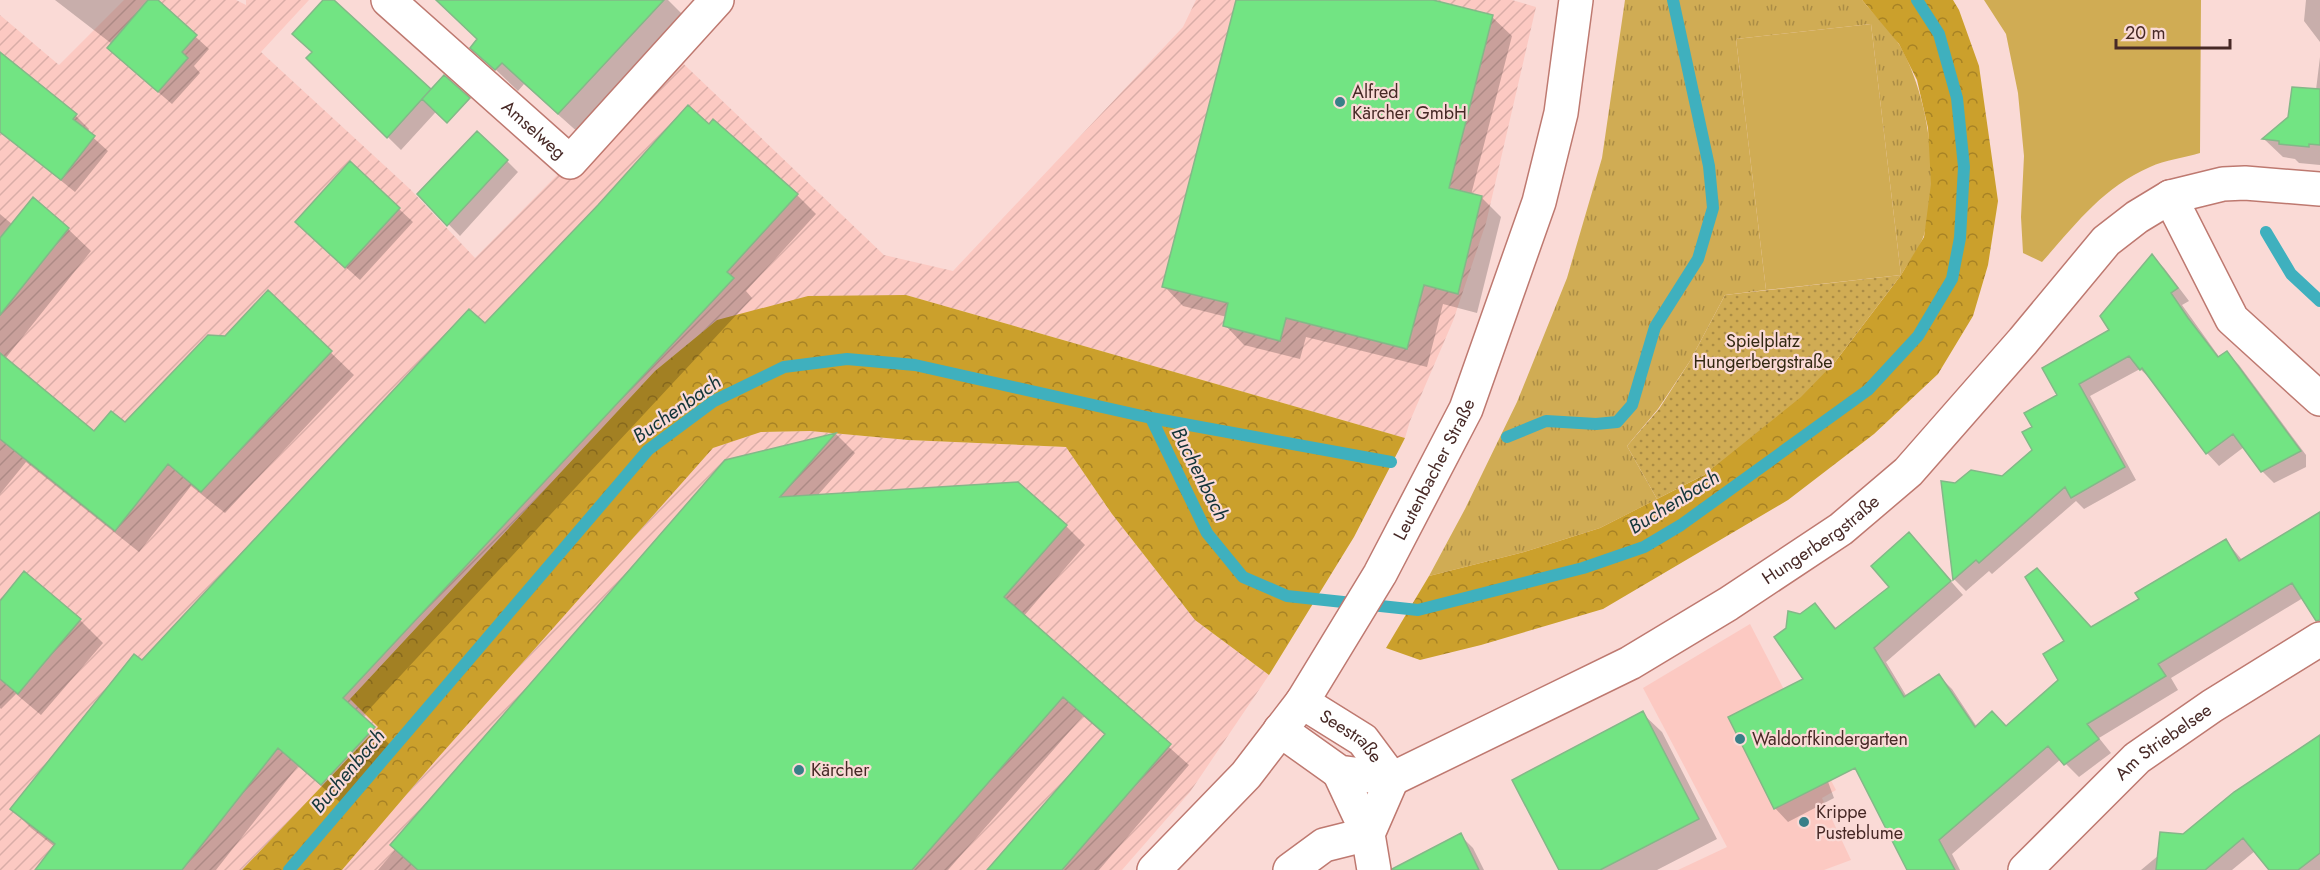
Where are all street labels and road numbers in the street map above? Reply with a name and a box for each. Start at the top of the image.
street label: Amselweg [496,94,571,165]
street label: Leutenbacher Straße [1387,395,1482,545]
street label: Hungerbergstraße [1757,489,1885,591]
street label: Am Striebelsee [2109,697,2217,786]
street label: Seestraße [1315,703,1389,768]

